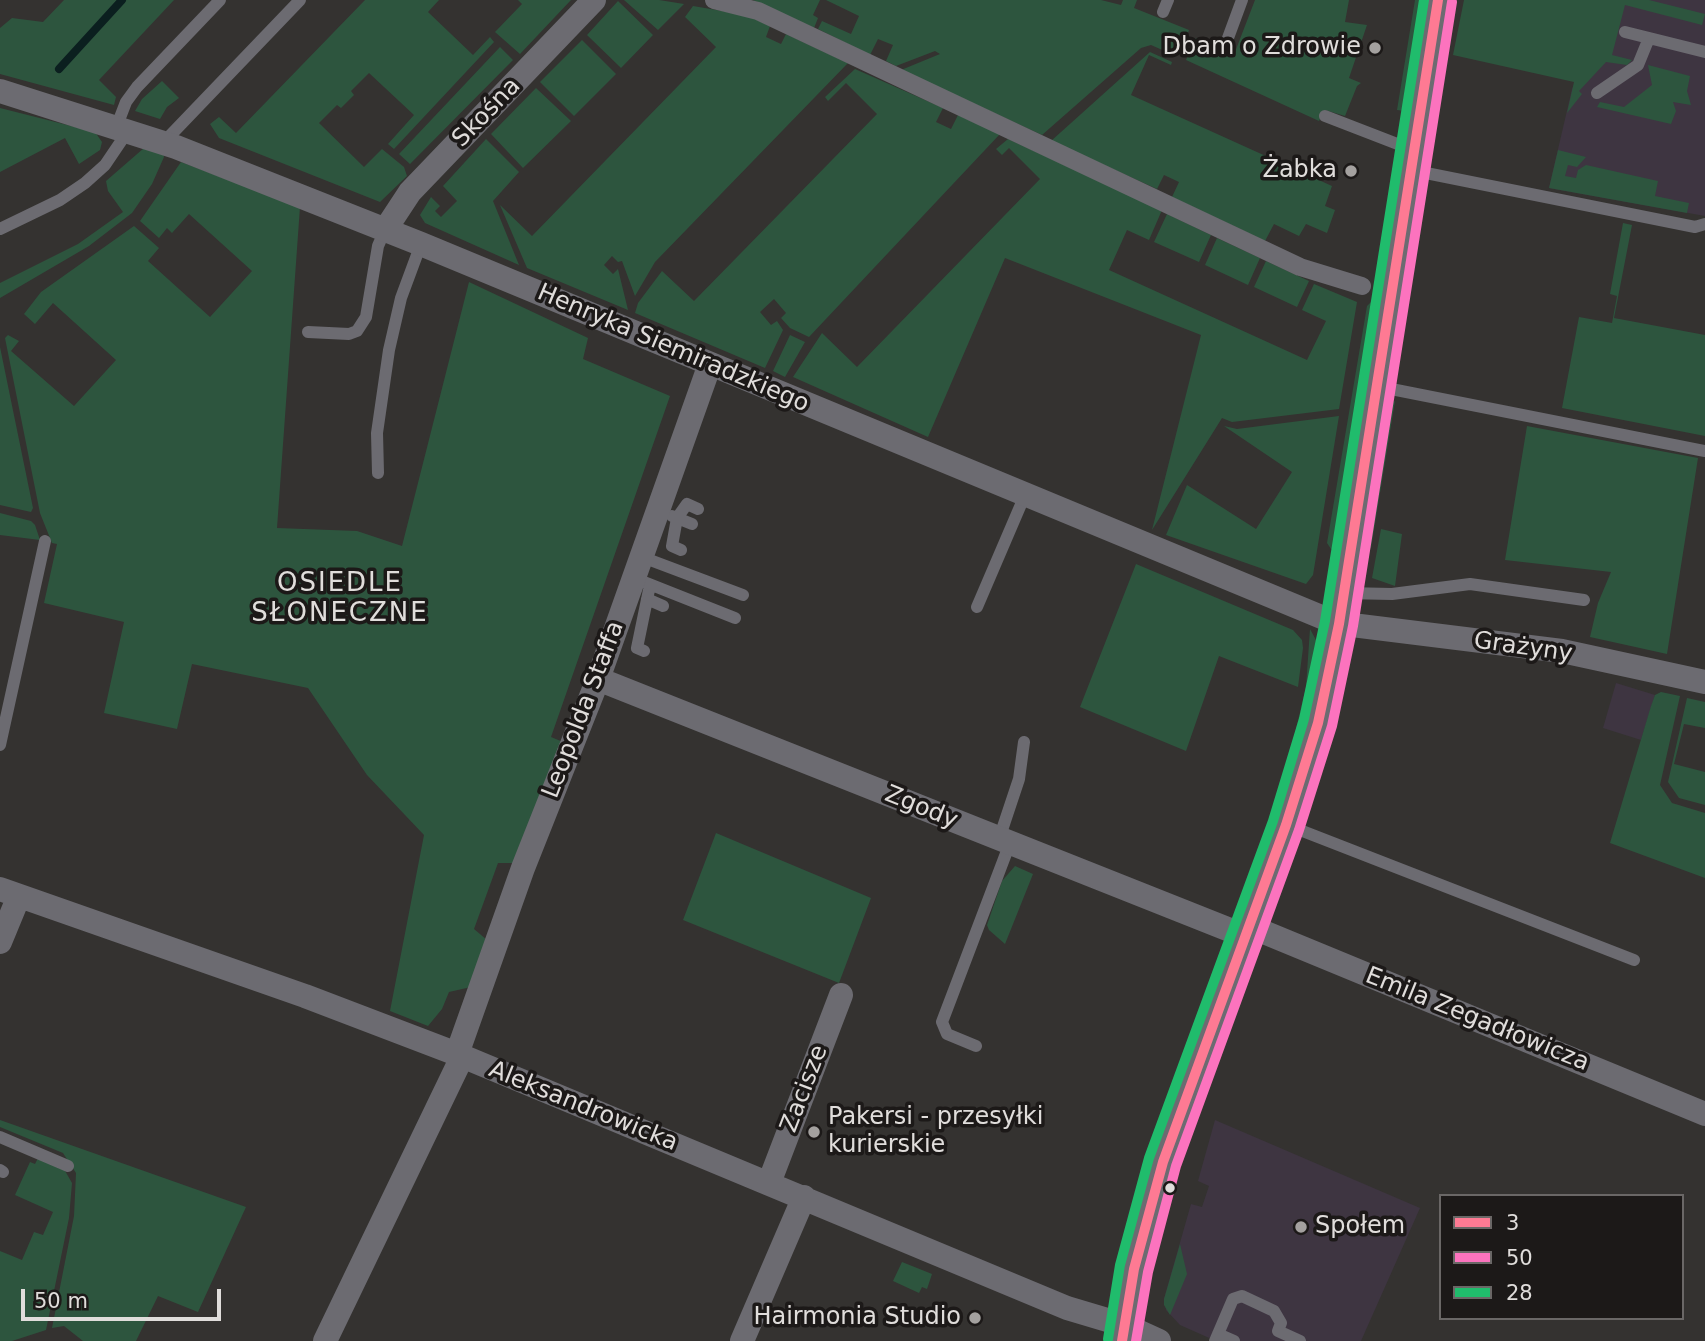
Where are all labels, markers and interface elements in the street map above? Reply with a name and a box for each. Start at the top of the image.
place label: Dbam o Zdrowie [1162,34,1361,62]
marker: Dbam o Zdrowie [1367,40,1383,56]
street label: Skośna [447,72,527,154]
place label: Żabka [1262,157,1337,185]
marker: Żabka [1343,163,1359,179]
street label: Henryka Siemiradzkiego [533,279,813,419]
district label: OSIEDLE SŁONECZNE [252,568,428,630]
street label: Leopolda Staffa [537,617,631,803]
street label: Grażyny [1472,627,1574,669]
street label: Zgody [880,780,962,836]
street label: Emila Zegadłowicza [1361,962,1593,1078]
street label: Zacisze [775,1041,835,1137]
street label: Aleksandrowicka [484,1056,682,1158]
place label: Pakersi - przesyłki kurierskie [828,1104,1043,1160]
marker: Pakersi - przesyłki kurierskie [806,1124,822,1140]
unlabelled marker [1163,1181,1177,1195]
legend [1439,1194,1684,1320]
text: 3 [1506,1211,1519,1235]
place label: Społem [1315,1213,1405,1241]
marker: Społem [1293,1219,1309,1235]
text: 50 [1506,1246,1533,1270]
scale bar [24,1274,224,1318]
text: 28 [1506,1281,1533,1305]
text: 50 m [34,1289,88,1313]
place label: Hairmonia Studio [753,1304,961,1332]
marker: Hairmonia Studio [967,1310,983,1326]

